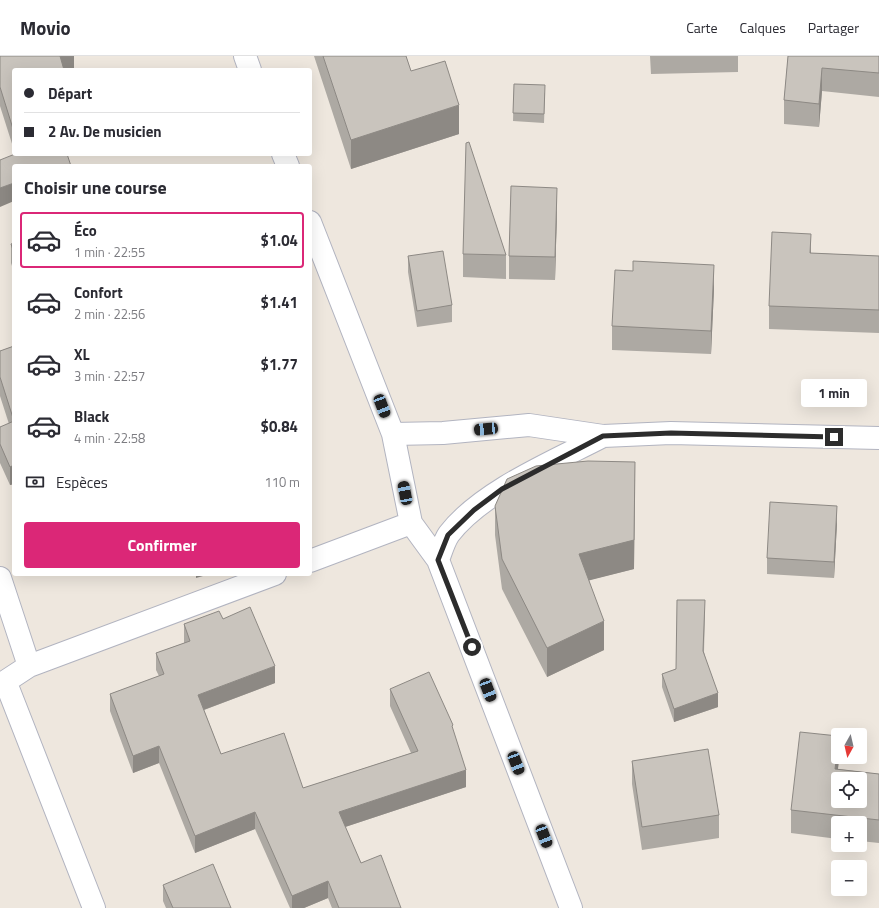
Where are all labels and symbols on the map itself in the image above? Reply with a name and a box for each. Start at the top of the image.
callout: 1 min [801,379,867,407]
car [372,393,392,419]
car [474,422,498,436]
route end [825,428,843,446]
car [397,480,413,506]
route start [463,638,481,656]
car [478,677,498,703]
north arrow [831,728,867,764]
car [506,750,526,776]
car [534,823,554,849]

